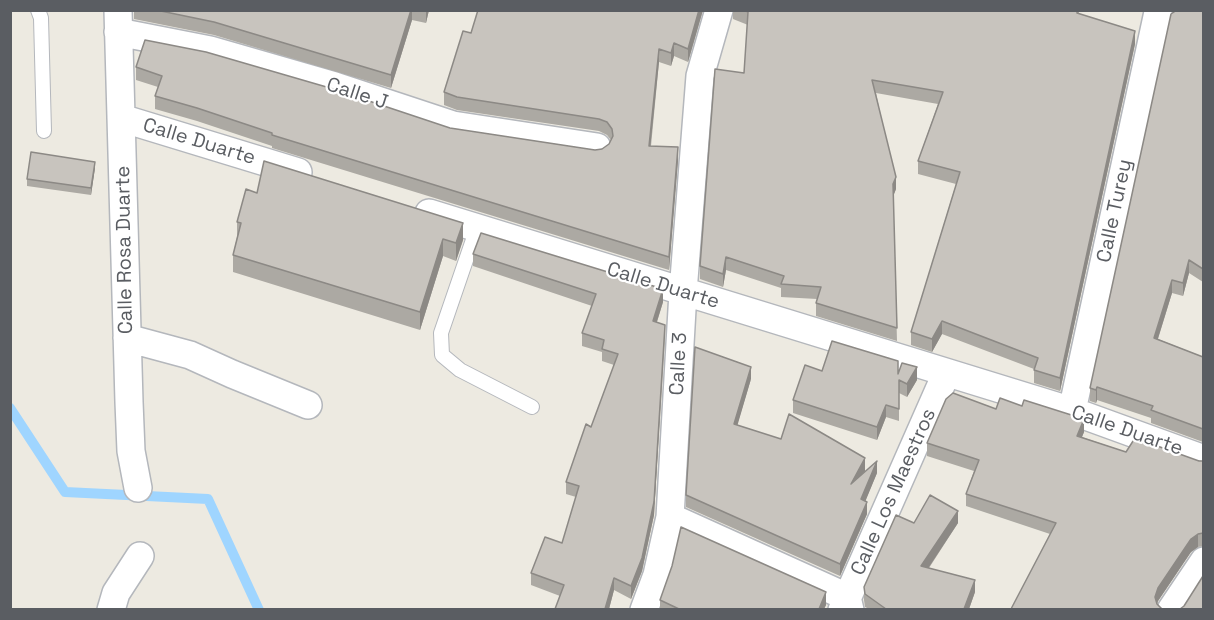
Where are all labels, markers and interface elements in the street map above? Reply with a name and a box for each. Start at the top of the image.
street label: Calle J [323,73,391,115]
street label: Calle Duarte [140,114,258,170]
street label: Calle Turey [1092,157,1138,265]
street label: Calle Rosa Duarte [112,166,138,334]
street label: Calle Duarte [604,258,722,314]
street label: Calle 3 [665,332,693,396]
street label: Calle Duarte [1068,401,1186,461]
street label: Calle Los Maestros [846,405,942,579]

